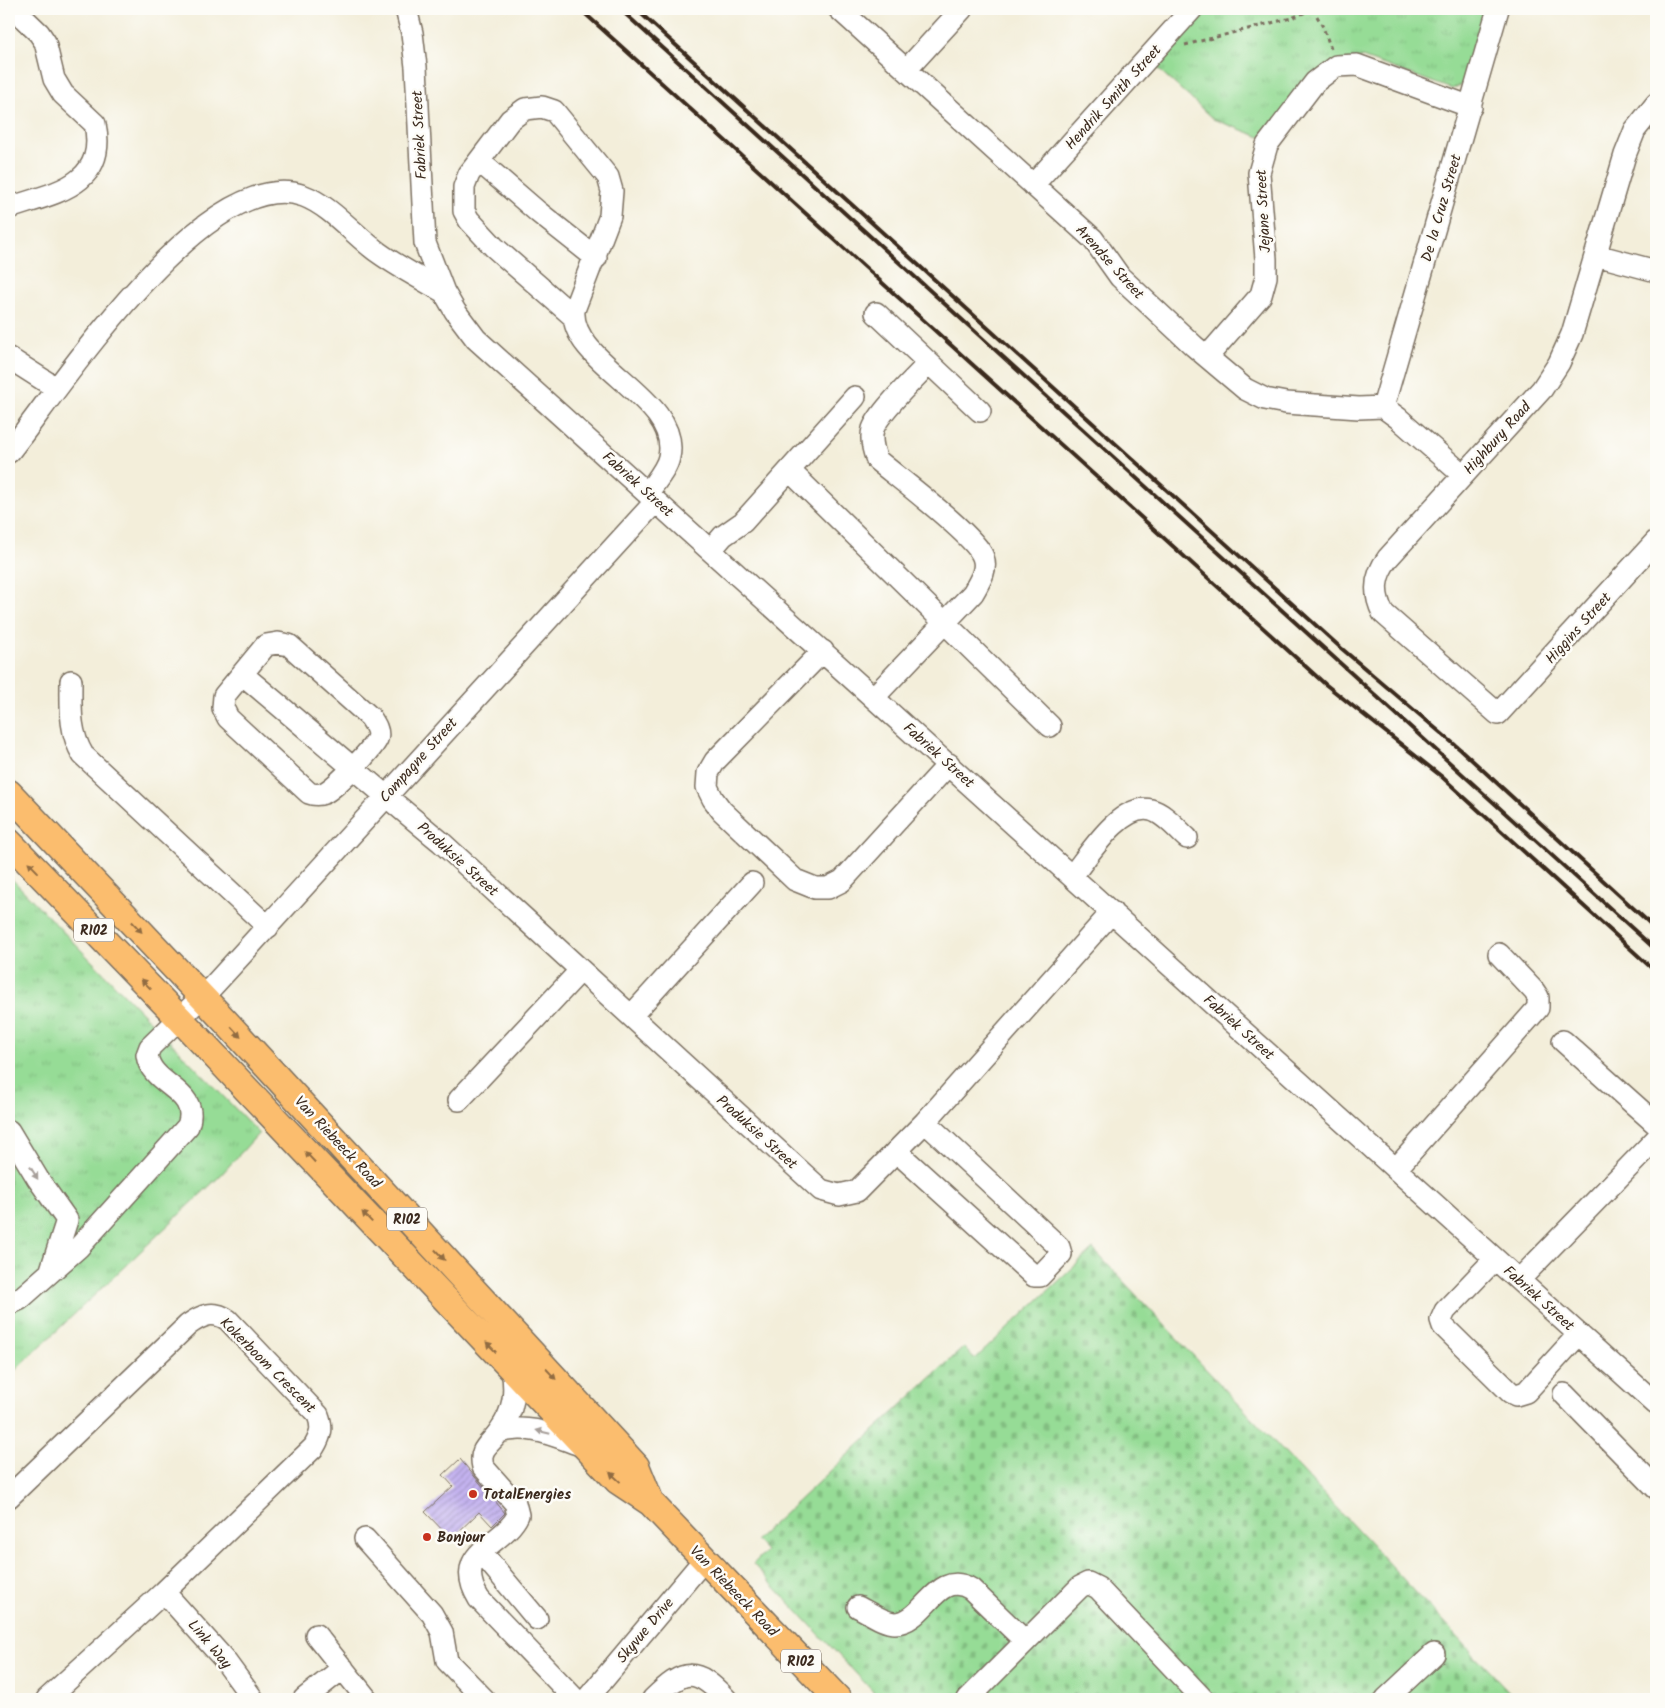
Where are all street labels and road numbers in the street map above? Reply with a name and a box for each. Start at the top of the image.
street label: Hendrik Smith Street [1060,39,1168,156]
street label: Fabriek Street [406,90,434,180]
street label: De la Cruz Street [1415,151,1469,265]
street label: Jejane Street [1250,168,1278,253]
street label: Arendse Street [1069,220,1150,306]
street label: Highbury Road [1458,396,1538,481]
street label: Fabriek Street [596,446,679,524]
street label: Higgins Street [1540,587,1618,670]
street label: Compagne Street [374,712,464,809]
street label: Fabriek Street [897,717,980,795]
street label: Produksie Street [411,817,504,903]
road number: R102 [74,918,114,942]
street label: Fabriek Street [1197,989,1280,1067]
street label: Produksie Street [710,1090,803,1176]
street label: Van Riebeeck Road [288,1091,387,1195]
road number: R102 [387,1208,427,1230]
street label: Fabriek Street [1497,1260,1580,1338]
street label: Kokerboom Crescent [213,1312,321,1420]
street label: Van Riebeeck Road [683,1540,784,1643]
street label: Skyvue Drive [611,1592,681,1669]
street label: Link Way [181,1614,238,1676]
road number: R102 [781,1650,821,1672]

